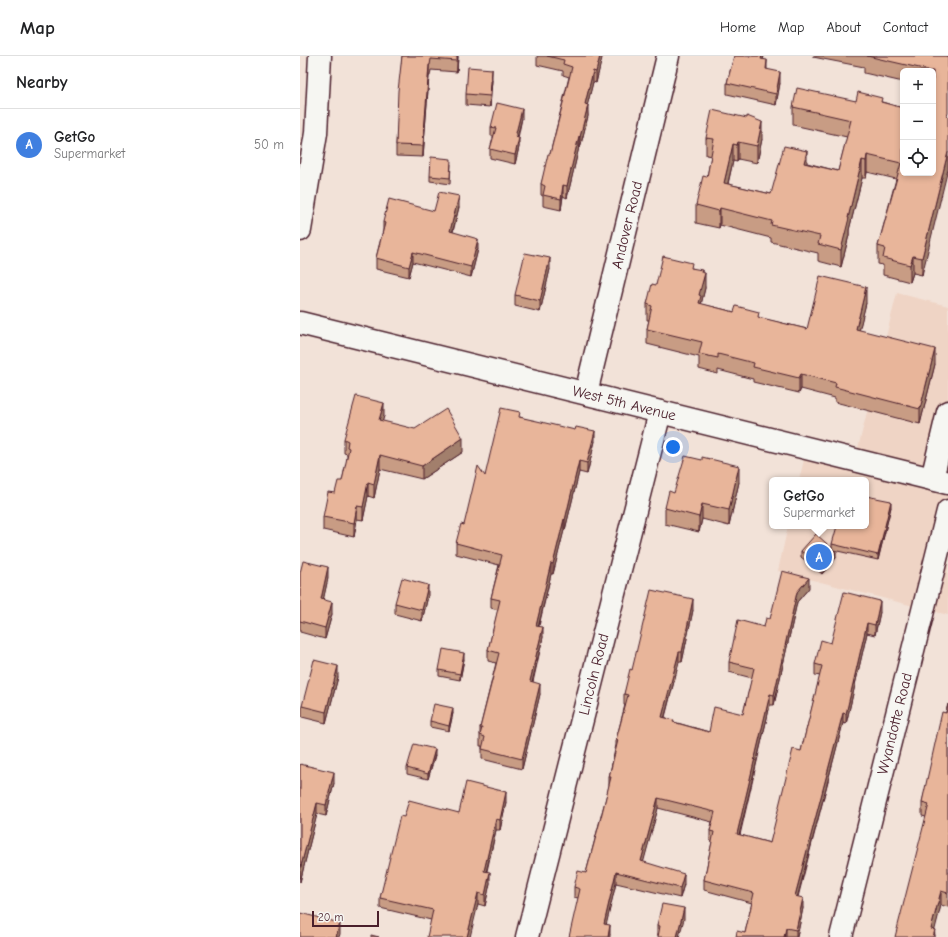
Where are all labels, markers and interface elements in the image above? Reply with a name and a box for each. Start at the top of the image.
text: Map [20,17,55,39]
text: Home [720,19,756,36]
text: Map [778,19,804,36]
text: About [826,19,861,36]
text: Contact [883,19,928,36]
map controls [900,68,936,176]
button: + [900,68,936,104]
text: Nearby [16,73,67,92]
button: − [900,104,936,140]
text: GetGo [54,128,95,146]
text: A [25,137,33,152]
text: 50 m [254,137,284,152]
button: locate [900,140,936,176]
text: Supermarket [54,146,125,161]
street label: Andover Road [608,179,646,271]
street label: West 5th Avenue [571,382,678,425]
your location [663,437,683,457]
popup [769,477,869,529]
text: GetGo [783,487,825,505]
text: Supermarket [783,505,855,520]
pin: A [806,542,832,572]
street label: Lincoln Road [575,632,613,717]
street label: Wyandotte Road [873,671,916,776]
scale bar [312,909,379,928]
text: 20 m [318,911,343,924]

